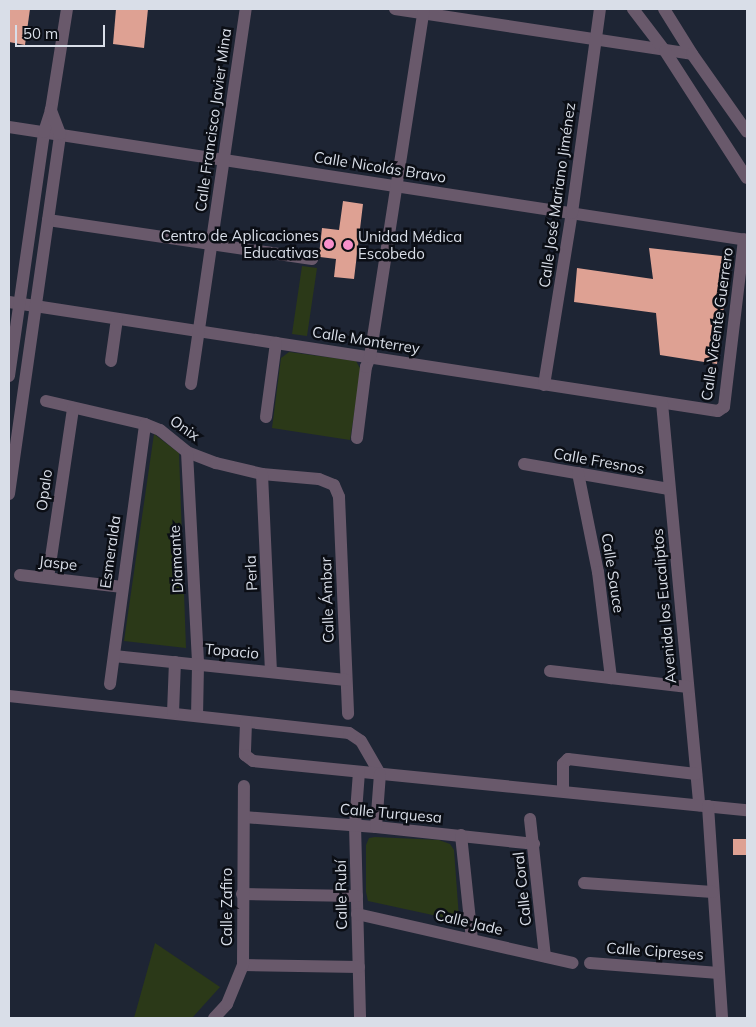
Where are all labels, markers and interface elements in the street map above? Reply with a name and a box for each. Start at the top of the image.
scale bar [18,15,108,47]
text: 50 m [23,24,58,43]
street label: Calle Francisco Javier Mina [191,27,235,213]
street label: Calle José Mariano Jiménez [535,101,579,289]
street label: Calle Nicolás Bravo [313,148,447,186]
place label: Centro de Aplicaciones Educativas [161,226,319,261]
place label: Unidad Médica Escobedo [358,227,462,262]
marker: Centro de Aplicaciones Educativas [323,238,335,250]
marker: Unidad Médica Escobedo [342,239,354,251]
street label: Calle Vicente Guerrero [697,246,737,402]
street label: Calle Monterrey [311,323,421,357]
street label: Onix [167,411,203,445]
street label: Calle Fresnos [552,444,646,478]
street label: Opalo [32,468,56,512]
street label: Esmeralda [96,514,124,590]
street label: Diamante [165,525,187,593]
street label: Avenida los Eucaliptos [648,528,680,684]
street label: Calle Sauce [598,532,628,614]
street label: Jaspe [38,552,78,574]
street label: Perla [241,555,261,591]
street label: Calle Ámbar [317,557,337,643]
street label: Topacio [204,640,260,662]
street label: Calle Turquesa [339,800,443,826]
street label: Calle Coral [509,851,535,927]
street label: Calle Rubí [331,860,351,930]
street label: Calle Zafiro [218,868,236,946]
street label: Calle Jade [433,905,505,939]
street label: Calle Cipreses [606,939,704,963]

